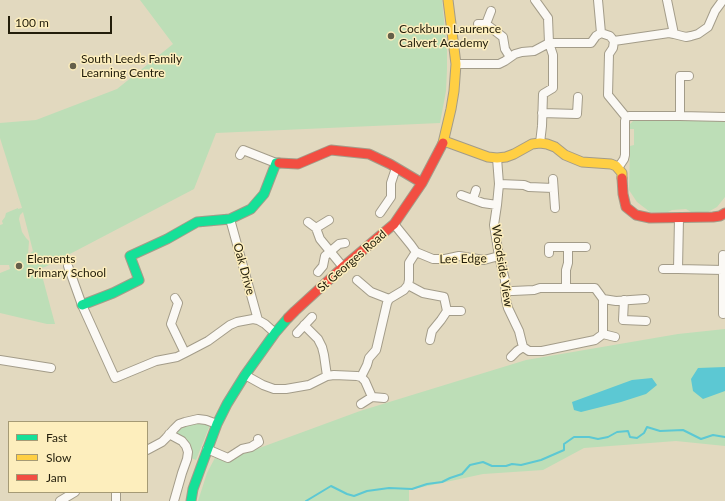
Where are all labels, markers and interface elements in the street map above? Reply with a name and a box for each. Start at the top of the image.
scale bar [10,8,114,34]
text: 100 m [15,15,49,30]
place label: Cockburn Laurence Calvert Academy [399,22,501,50]
marker: Cockburn Laurence Calvert Academy [386,31,396,41]
place label: South Leeds Family Learning Centre [81,52,182,80]
marker: South Leeds Family Learning Centre [68,61,78,71]
street label: Woodside View [488,224,516,308]
street label: St Georges Road [314,227,390,295]
street label: Oak Drive [230,241,258,297]
street label: Lee Edge [439,251,487,267]
place label: Elements Primary School [27,252,106,280]
marker: Elements Primary School [14,261,24,271]
legend [8,421,148,493]
text: Fast [46,430,67,445]
text: Slow [46,450,71,465]
text: Jam [46,470,67,485]

